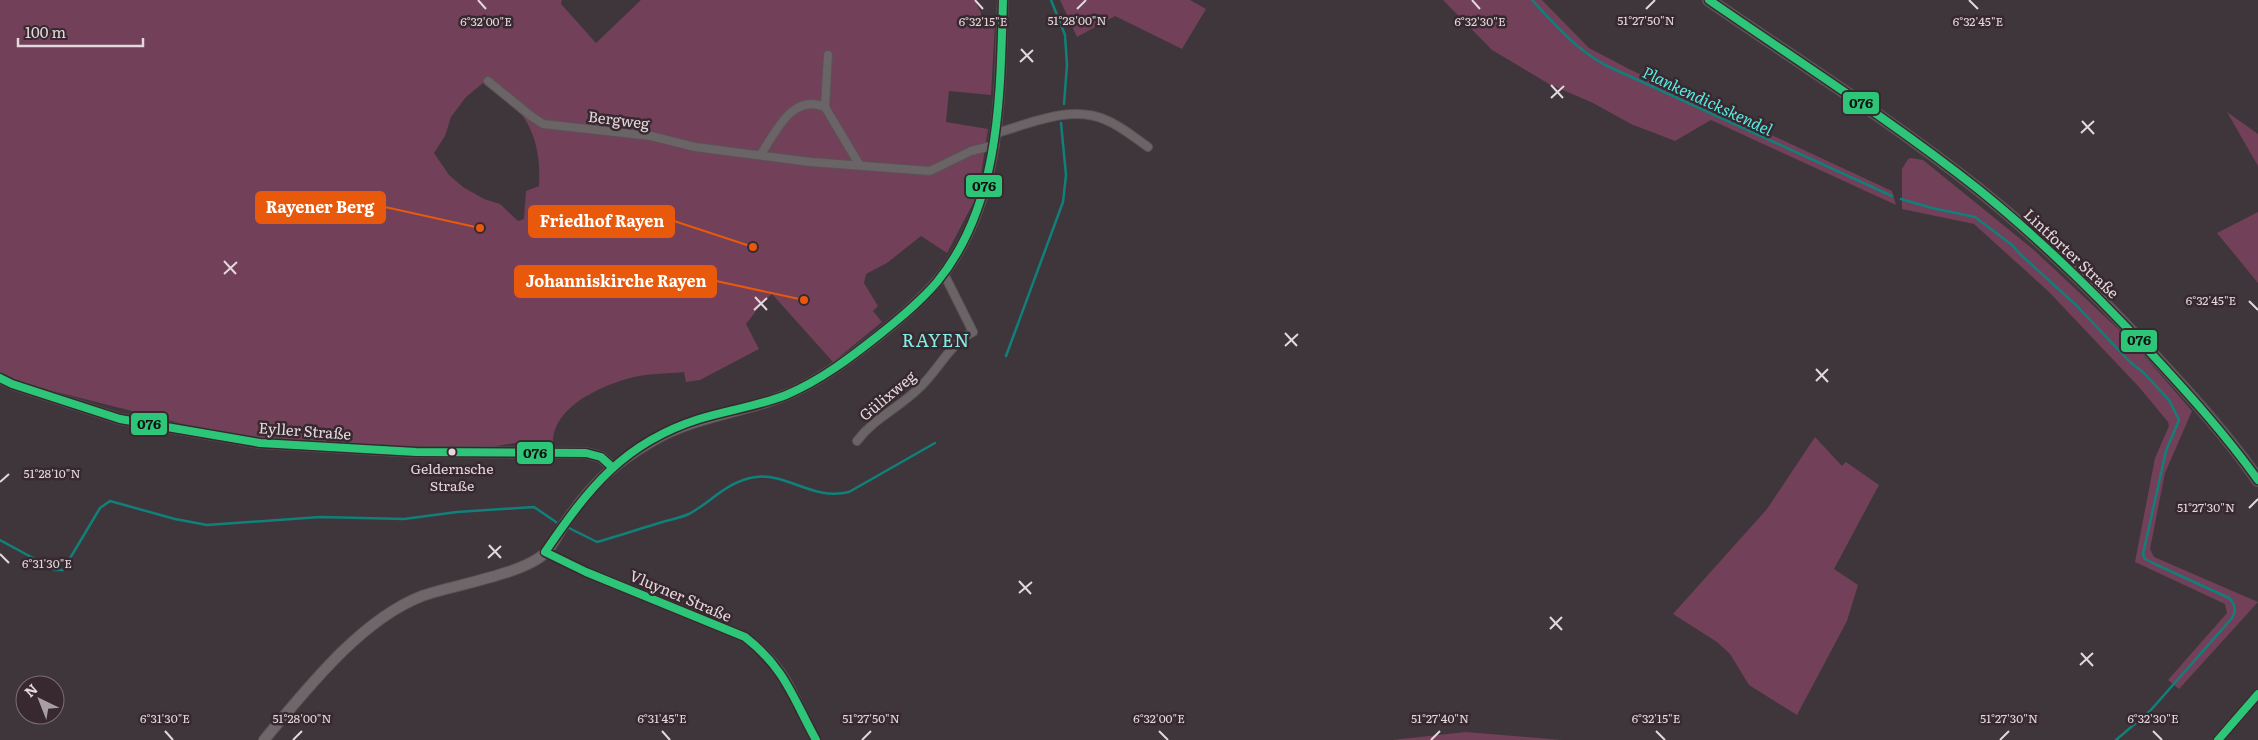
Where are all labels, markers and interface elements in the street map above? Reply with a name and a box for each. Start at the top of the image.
text: 51°28'00"N [1048,11,1106,29]
text: 51°27'50"N [1617,11,1675,29]
text: 6°32'00"E [460,12,512,30]
text: 6°32'15"E [959,12,1008,30]
text: 6°32'30"E [1454,12,1506,30]
text: 6°32'45"E [1953,12,2004,30]
scale bar [18,15,142,47]
text: 100 m [25,20,66,43]
water label: Plankendickskendel [1639,59,1777,141]
line badge: 076 [1842,91,1880,115]
text: 076 [1849,92,1873,112]
street label: Bergweg [587,104,652,134]
line badge: 076 [965,174,1003,198]
text: 076 [972,175,996,195]
callout: Rayener Berg [256,192,385,223]
text: Rayener Berg [266,194,375,218]
street label: Lintforter Straße [2019,203,2125,303]
callout: Friedhof Rayen [529,206,674,237]
text: Friedhof Rayen [540,208,664,232]
callout: Johanniskirche Rayen [515,266,716,297]
text: Johanniskirche Rayen [525,268,707,292]
text: 6°32'45"E [2186,291,2237,309]
district label: RAYEN [902,326,970,353]
line badge: 076 [2120,329,2158,353]
text: 076 [2127,329,2151,349]
street label: Gülixweg [854,364,921,426]
line badge: 076 [130,412,168,436]
text: 076 [137,413,161,433]
street label: Eyller Straße [258,415,352,445]
line badge: 076 [516,441,554,465]
text: 076 [523,442,547,462]
marker: Geldernsche Straße [447,447,457,457]
place label: Geldernsche Straße [410,458,494,495]
text: 51°28'10"N [24,464,80,482]
text: 51°27'30"N [2177,498,2235,516]
text: 6°31'30"E [22,554,72,572]
street label: Vluyner Straße [626,563,736,627]
north arrow [15,675,65,725]
text: N [19,678,42,701]
text: 6°31'30"E [140,709,190,727]
text: 51°28'00"N [273,709,331,727]
text: 6°31'45"E [637,709,687,727]
text: 51°27'50"N [842,709,900,727]
text: 6°32'00"E [1133,709,1185,727]
text: 51°27'40"N [1411,709,1469,727]
text: 6°32'15"E [1632,709,1681,727]
text: 51°27'30"N [1980,709,2038,727]
text: 6°32'30"E [2127,709,2179,727]

